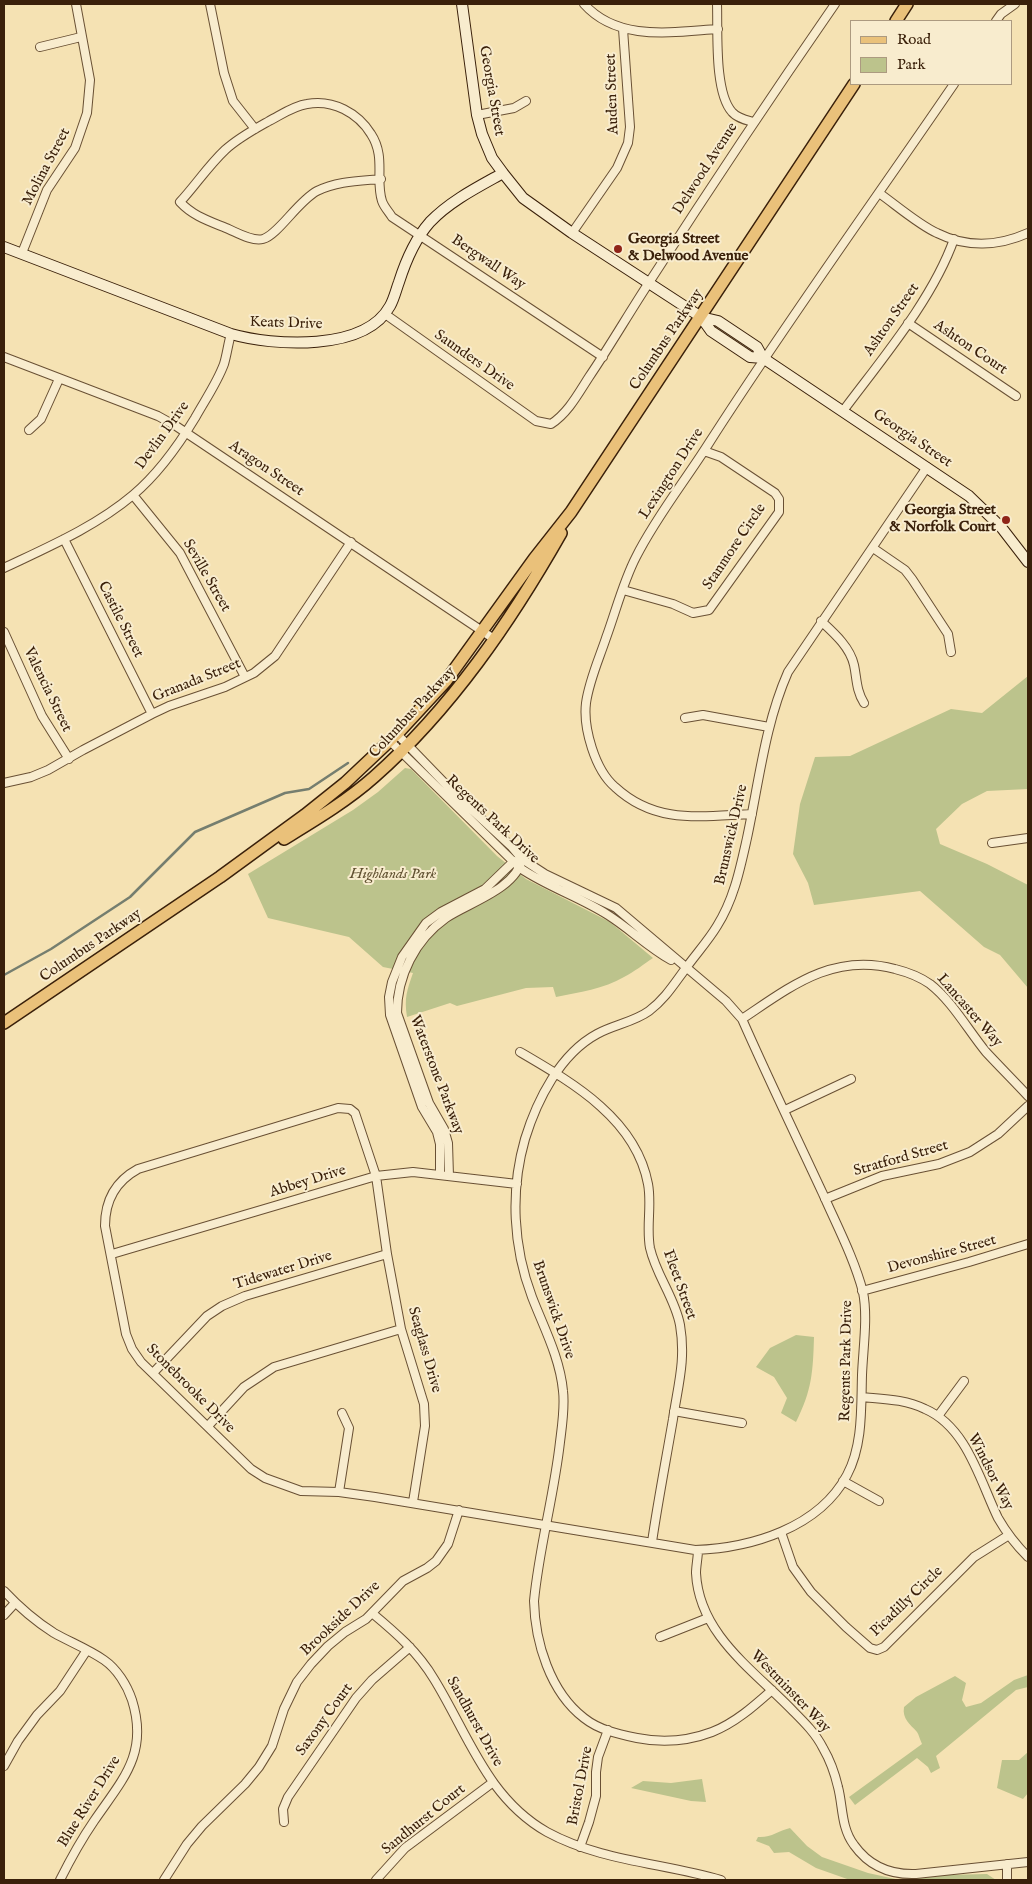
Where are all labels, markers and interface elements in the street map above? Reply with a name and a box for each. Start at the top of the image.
legend [850,20,1012,85]
text: Road [897,30,931,49]
street label: Georgia Street [474,44,508,138]
street label: Auden Street [603,53,623,135]
text: Park [897,55,926,74]
street label: Delwood Avenue [670,120,742,218]
street label: Molina Street [19,125,75,209]
place label: Georgia Street & Delwood Avenue [628,231,748,266]
street label: Bergwall Way [447,232,529,294]
marker: Georgia Street & Delwood Avenue [612,243,624,255]
street label: Ashton Street [860,280,924,360]
street label: Columbus Parkway [626,286,708,394]
street label: Keats Drive [249,314,323,334]
street label: Ashton Court [930,317,1010,379]
street label: Saunders Drive [430,327,518,395]
street label: Devlin Drive [132,398,194,474]
street label: Georgia Street [869,406,955,472]
street label: Lexington Drive [636,425,708,523]
street label: Aragon Street [225,437,307,501]
street label: Stanmore Circle [700,500,770,594]
place label: Georgia Street & Norfolk Court [889,502,996,537]
marker: Georgia Street & Norfolk Court [1000,514,1012,526]
street label: Seville Street [178,537,234,615]
street label: Castile Street [93,579,147,661]
street label: Valencia Street [19,645,75,735]
street label: Granada Street [150,655,244,707]
street label: Columbus Parkway [366,664,460,762]
street label: Regents Park Drive [441,772,543,868]
street label: Brunswick Drive [712,783,752,887]
park label: Highlands Park [350,866,436,884]
street label: Columbus Parkway [37,905,145,987]
street label: Lancaster Way [932,971,1006,1051]
street label: Waterstone Parkway [405,1013,467,1137]
street label: Stratford Street [852,1137,950,1181]
street label: Abbey Drive [268,1162,348,1202]
street label: Devonshire Street [886,1232,998,1278]
street label: Tidewater Drive [232,1248,334,1294]
street label: Fleet Street [658,1248,700,1322]
street label: Brunswick Drive [528,1258,578,1362]
street label: Regents Park Drive [837,1300,857,1422]
street label: Seaglass Drive [403,1305,445,1395]
street label: Stonebrooke Drive [142,1341,238,1437]
street label: Windsor Way [963,1431,1017,1513]
street label: Picadilly Circle [867,1563,947,1641]
street label: Brookside Drive [298,1578,384,1660]
street label: Westminster Way [746,1647,834,1737]
street label: Sandhurst Drive [442,1674,506,1770]
street label: Saxony Court [293,1680,357,1760]
street label: Bristol Drive [565,1745,597,1827]
street label: Blue River Drive [55,1753,125,1851]
street label: Sandhurst Court [379,1781,469,1859]

